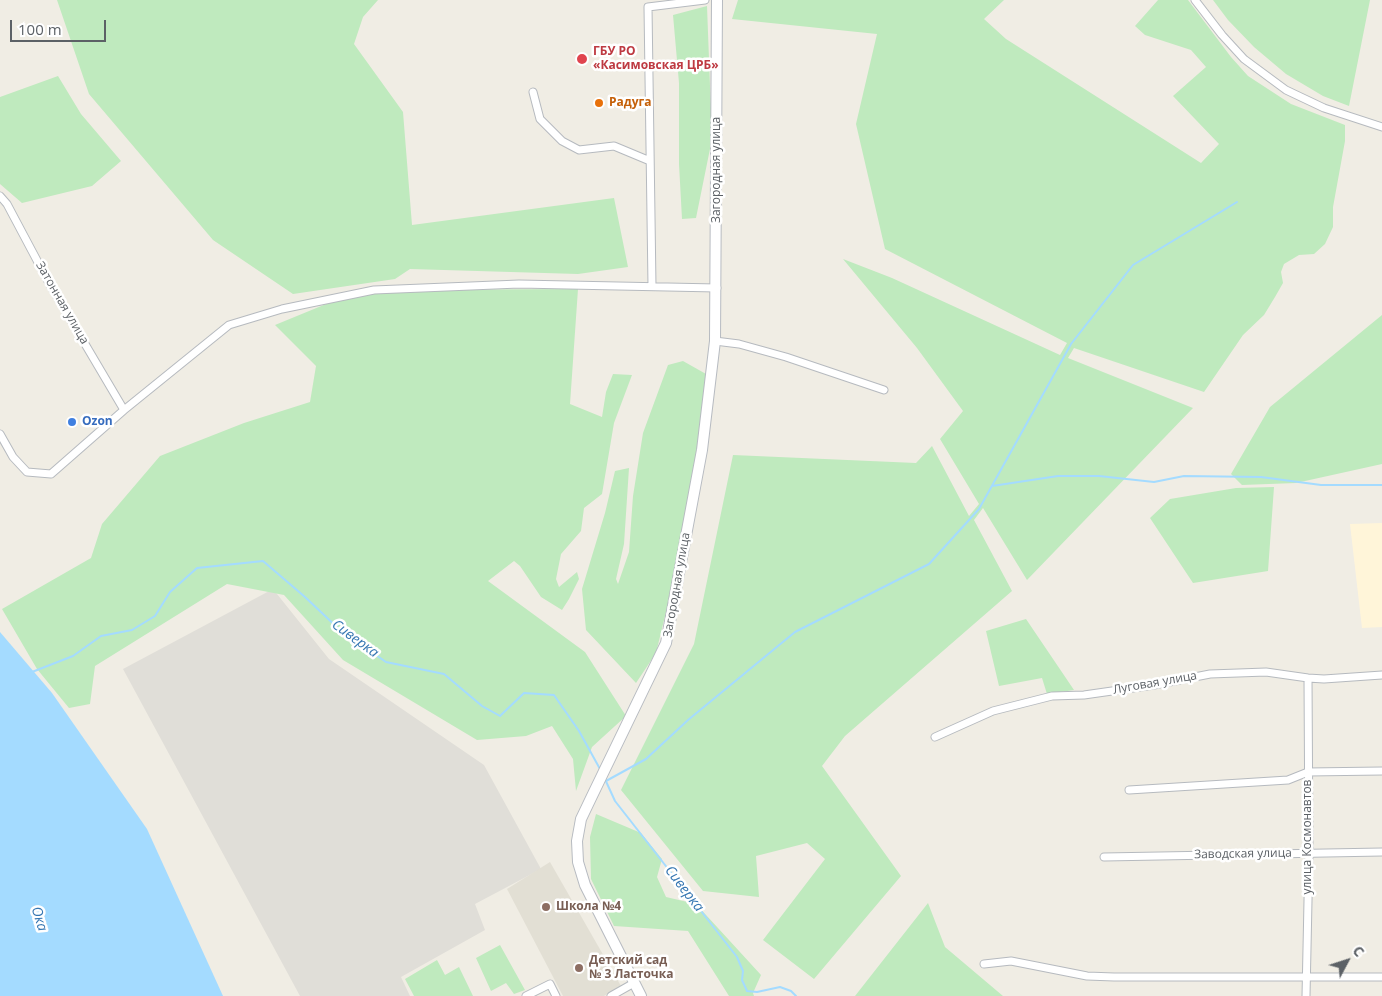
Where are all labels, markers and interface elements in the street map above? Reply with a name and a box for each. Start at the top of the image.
scale bar [12,10,109,42]
text: 100 m [18,19,62,39]
place label: ГБУ РО «Касимовская ЦРБ» [593,45,719,73]
marker: ГБУ РО «Касимовская ЦРБ» [575,52,589,66]
place label: Радуга [609,96,652,110]
marker: Радуга [593,97,605,109]
street label: Загородная улица [710,117,724,223]
street label: Затонная улица [33,259,91,347]
place label: Ozon [82,415,113,429]
marker: Ozon [66,416,78,428]
street label: Загородная улица [661,531,693,639]
water label: Сиверка [328,616,382,662]
street label: Луговая улица [1112,669,1198,697]
street label: улица Космонавтов [1301,779,1315,895]
street label: Заводская улица [1194,846,1292,862]
water label: Сиверка [661,863,707,915]
place label: Школа №4 [556,900,621,914]
marker: Школа №4 [540,901,552,913]
water label: Ока [27,905,51,933]
north arrow [1322,936,1372,986]
text: С [1349,942,1369,961]
place label: Детский сад № 3 Ласточка [589,954,673,982]
marker: Детский сад № 3 Ласточка [573,962,585,974]

